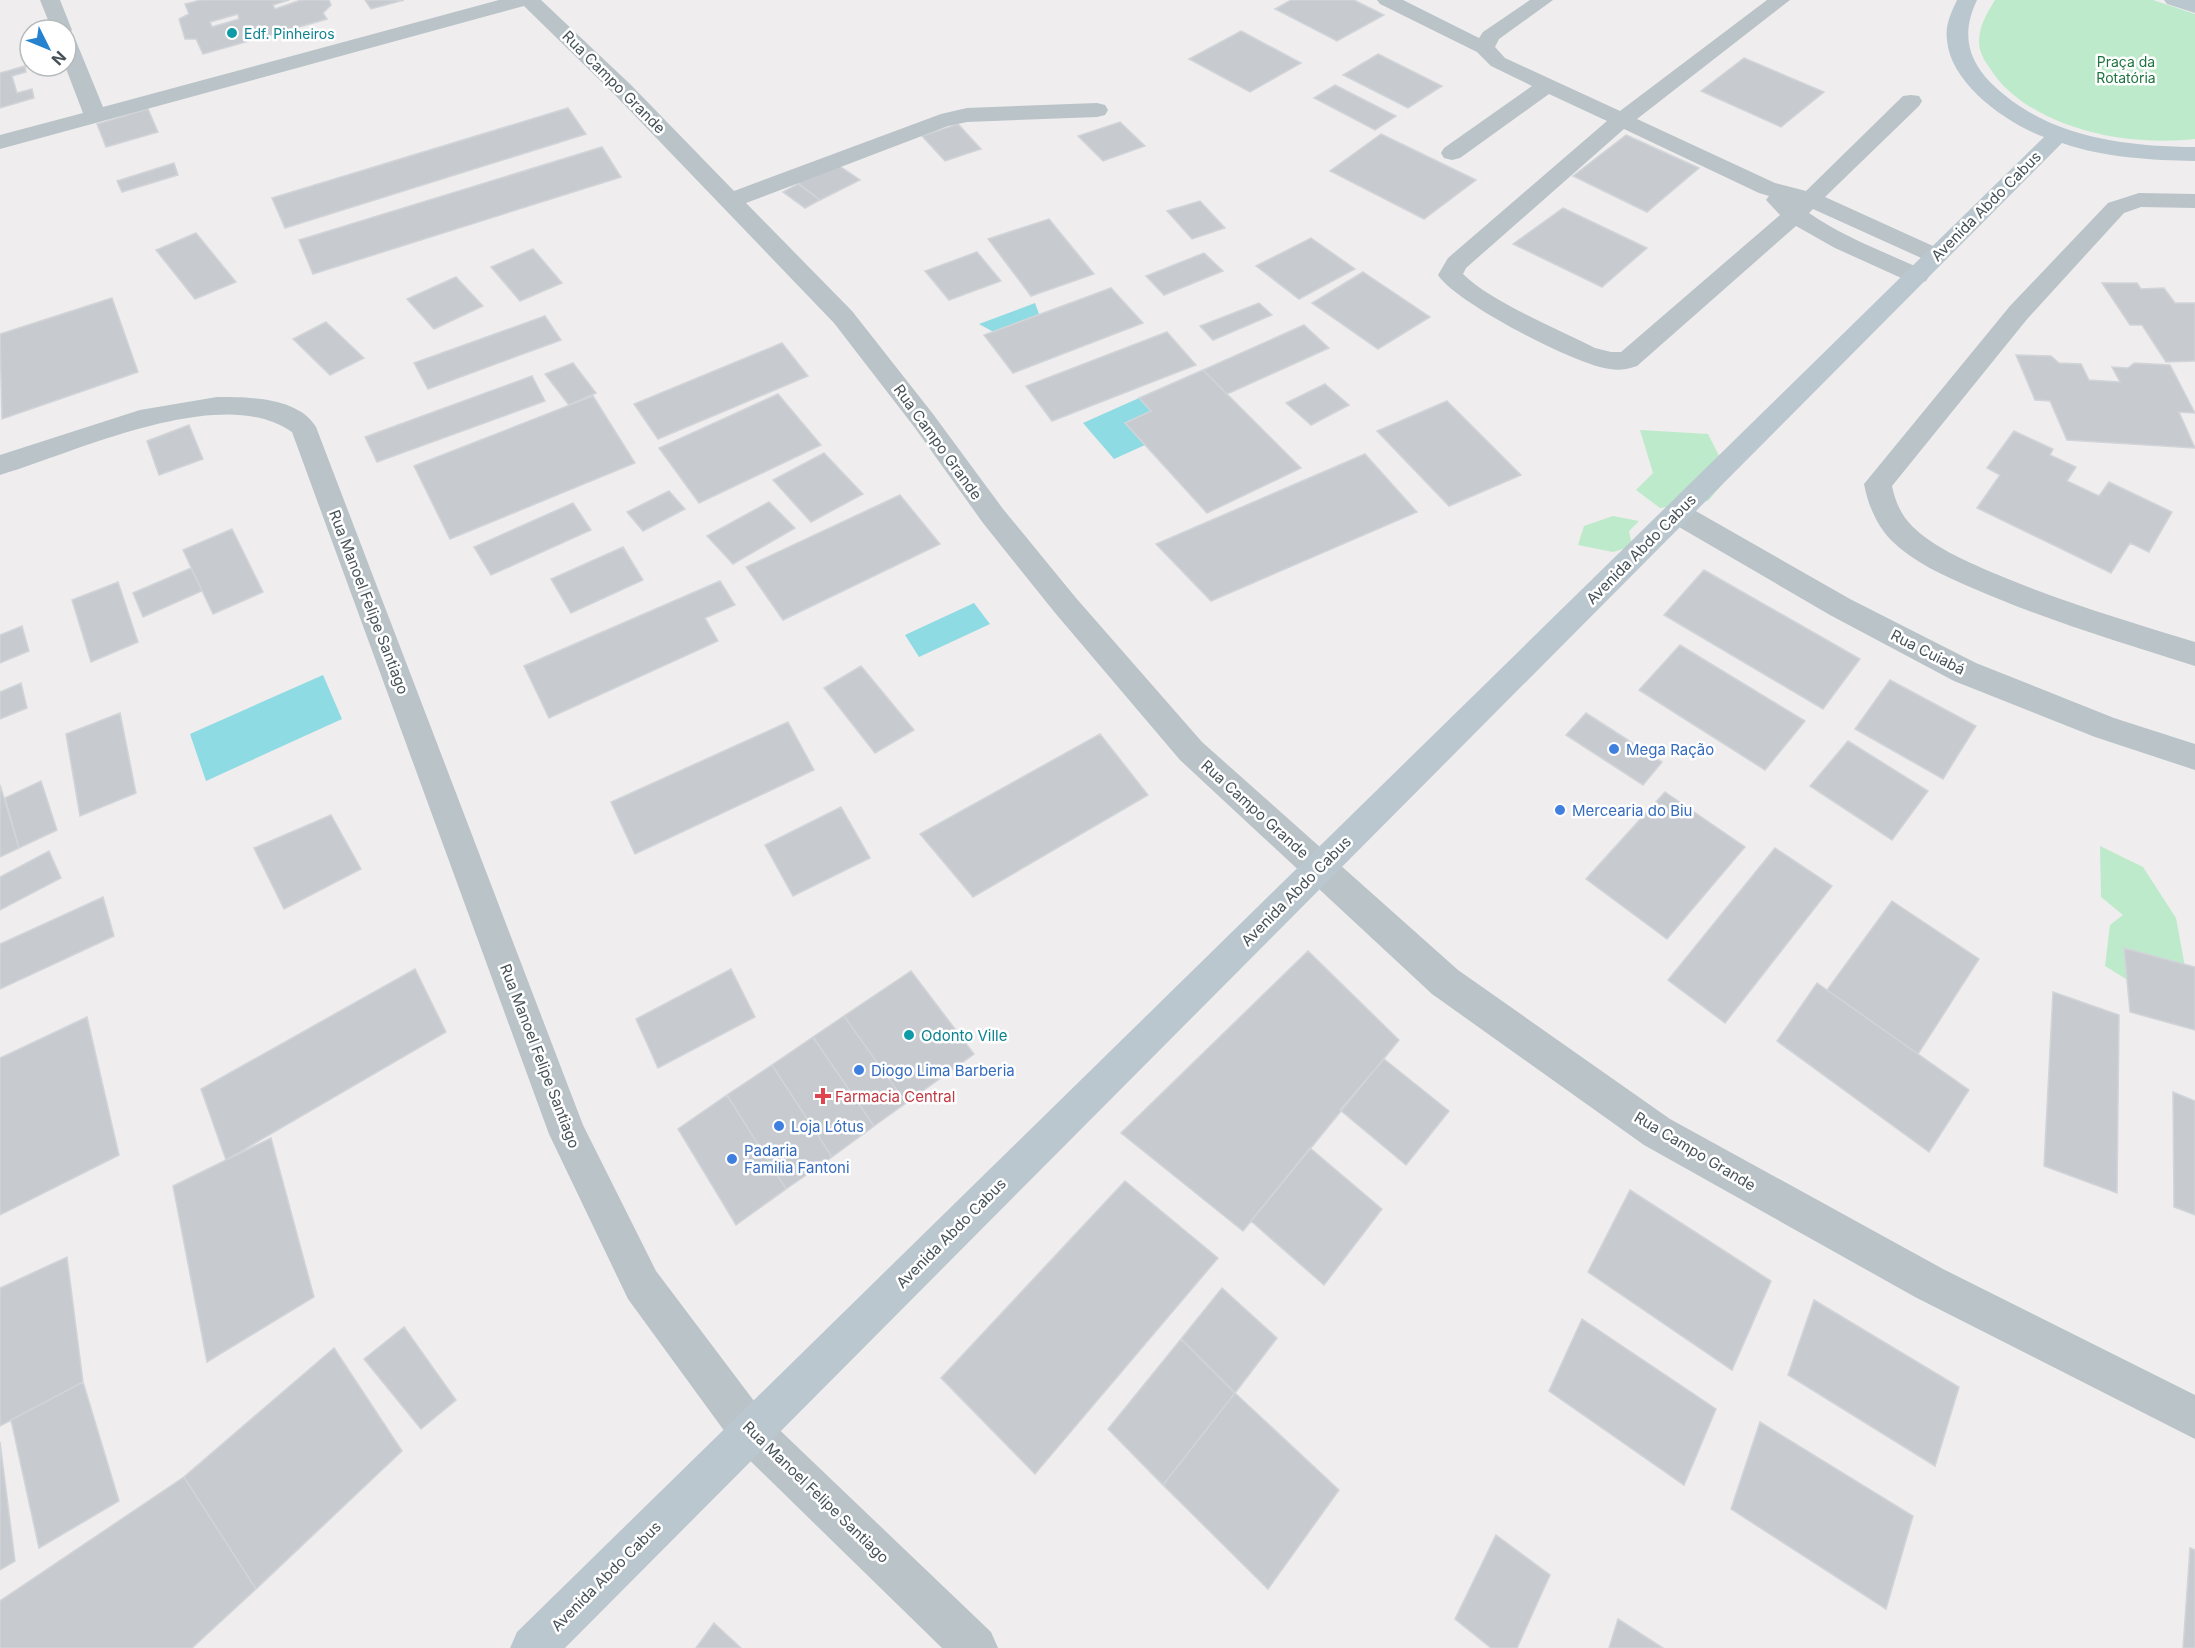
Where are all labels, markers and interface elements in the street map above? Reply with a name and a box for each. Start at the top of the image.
north arrow [18,18,78,78]
place label: Edf. Pinheiros [244,25,335,42]
marker: Edf. Pinheiros [225,26,239,40]
street label: Rua Campo Grande [558,26,670,138]
text: N [47,47,70,70]
park label: Praça da Rotatória [2096,53,2156,86]
street label: Avenida Abdo Cabus [1927,147,2045,265]
street label: Rua Campo Grande [890,381,986,503]
street label: Avenida Abdo Cabus [1582,490,1700,608]
street label: Rua Manoel Felipe Santiago [325,507,413,697]
street label: Rua Cuiabá [1888,625,1968,679]
place label: Mega Ração [1626,740,1714,759]
marker: Mega Ração [1607,742,1621,756]
street label: Rua Campo Grande [1197,756,1313,862]
place label: Mercearia do Biu [1572,801,1692,820]
marker: Mercearia do Biu [1553,803,1567,817]
street label: Avenida Abdo Cabus [1237,832,1355,950]
street label: Rua Manoel Felipe Santiago [496,961,584,1151]
place label: Odonto Ville [921,1026,1007,1045]
marker: Odonto Ville [902,1028,916,1042]
place label: Diogo Lima Barberia [871,1061,1015,1080]
marker: Diogo Lima Barberia [852,1063,866,1077]
place label: Farmacia Central [835,1087,955,1106]
marker: Farmacia Central [816,1089,830,1103]
street label: Rua Campo Grande [1631,1107,1759,1195]
place label: Loja Lótus [791,1117,864,1136]
marker: Loja Lótus [772,1119,786,1133]
place label: Padaria Familia Fantoni [744,1141,850,1177]
marker: Padaria Familia Fantoni [725,1152,739,1166]
street label: Avenida Abdo Cabus [892,1174,1010,1292]
street label: Rua Manoel Felipe Santiago [739,1417,893,1567]
street label: Avenida Abdo Cabus [547,1517,665,1635]

